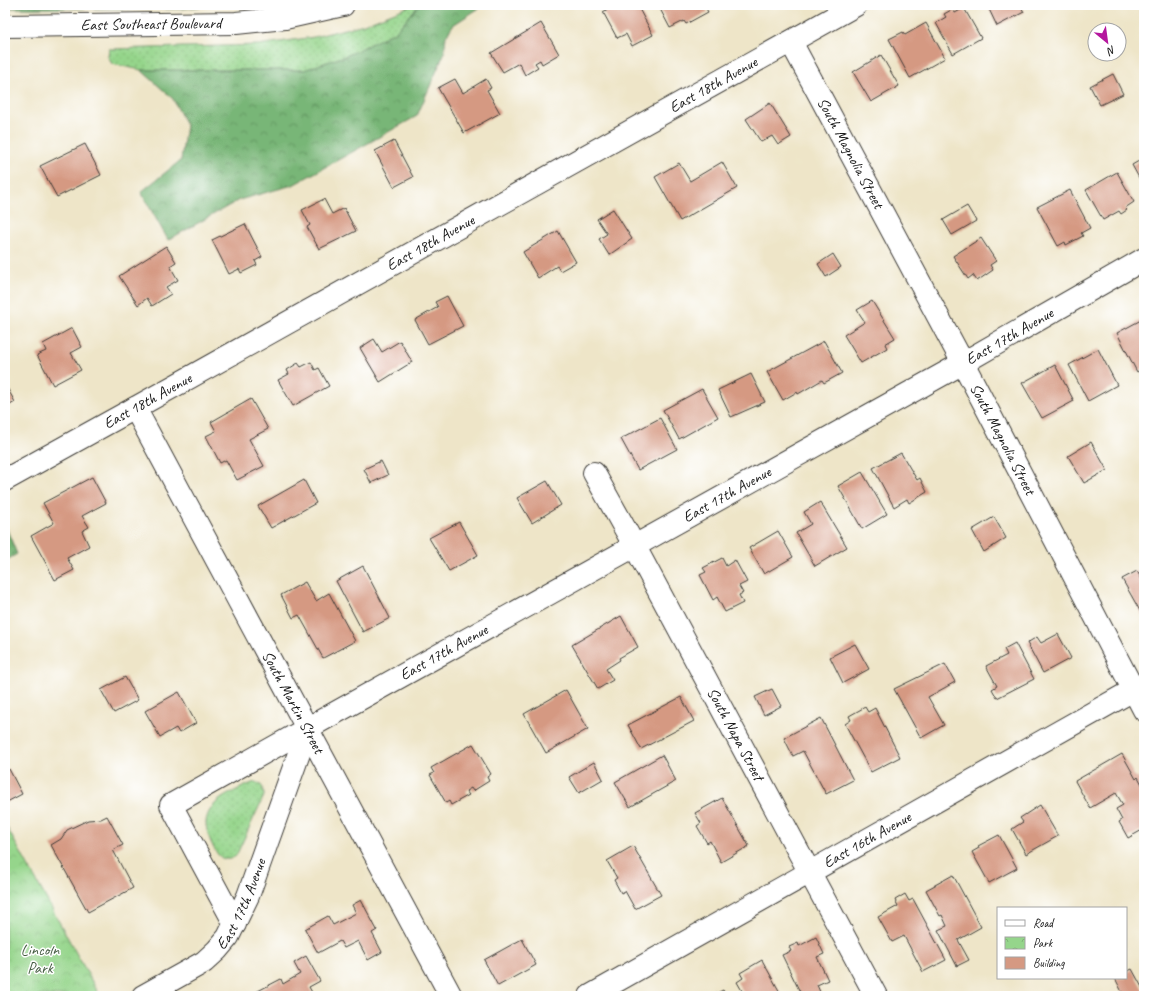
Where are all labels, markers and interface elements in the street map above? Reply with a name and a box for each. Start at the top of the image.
street label: East Southeast Boulevard [81,13,224,35]
north arrow [1087,22,1127,62]
text: N [1104,43,1118,60]
street label: East 18th Avenue [666,51,762,117]
street label: South Magnolia Street [813,94,889,213]
street label: East 18th Avenue [383,209,480,275]
street label: East 17th Avenue [962,302,1058,369]
street label: East 18th Avenue [100,368,197,433]
street label: South Magnolia Street [965,380,1041,500]
street label: East 17th Avenue [679,461,776,527]
street label: East 17th Avenue [396,619,493,685]
street label: South Martin Street [257,647,330,758]
street label: South Napa Street [702,684,770,786]
street label: East 16th Avenue [820,806,916,873]
street label: East 17th Avenue [212,854,271,954]
legend [997,907,1127,979]
text: Road [1033,915,1055,931]
text: Park [1033,935,1054,951]
park label: Lincoln Park [21,940,60,978]
text: Building [1033,955,1065,971]

